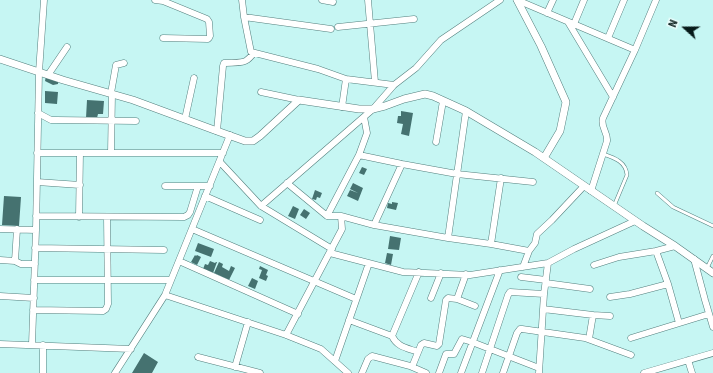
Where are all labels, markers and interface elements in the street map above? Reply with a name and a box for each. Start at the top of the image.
north arrow [665,8,705,48]
text: N [665,17,682,30]

